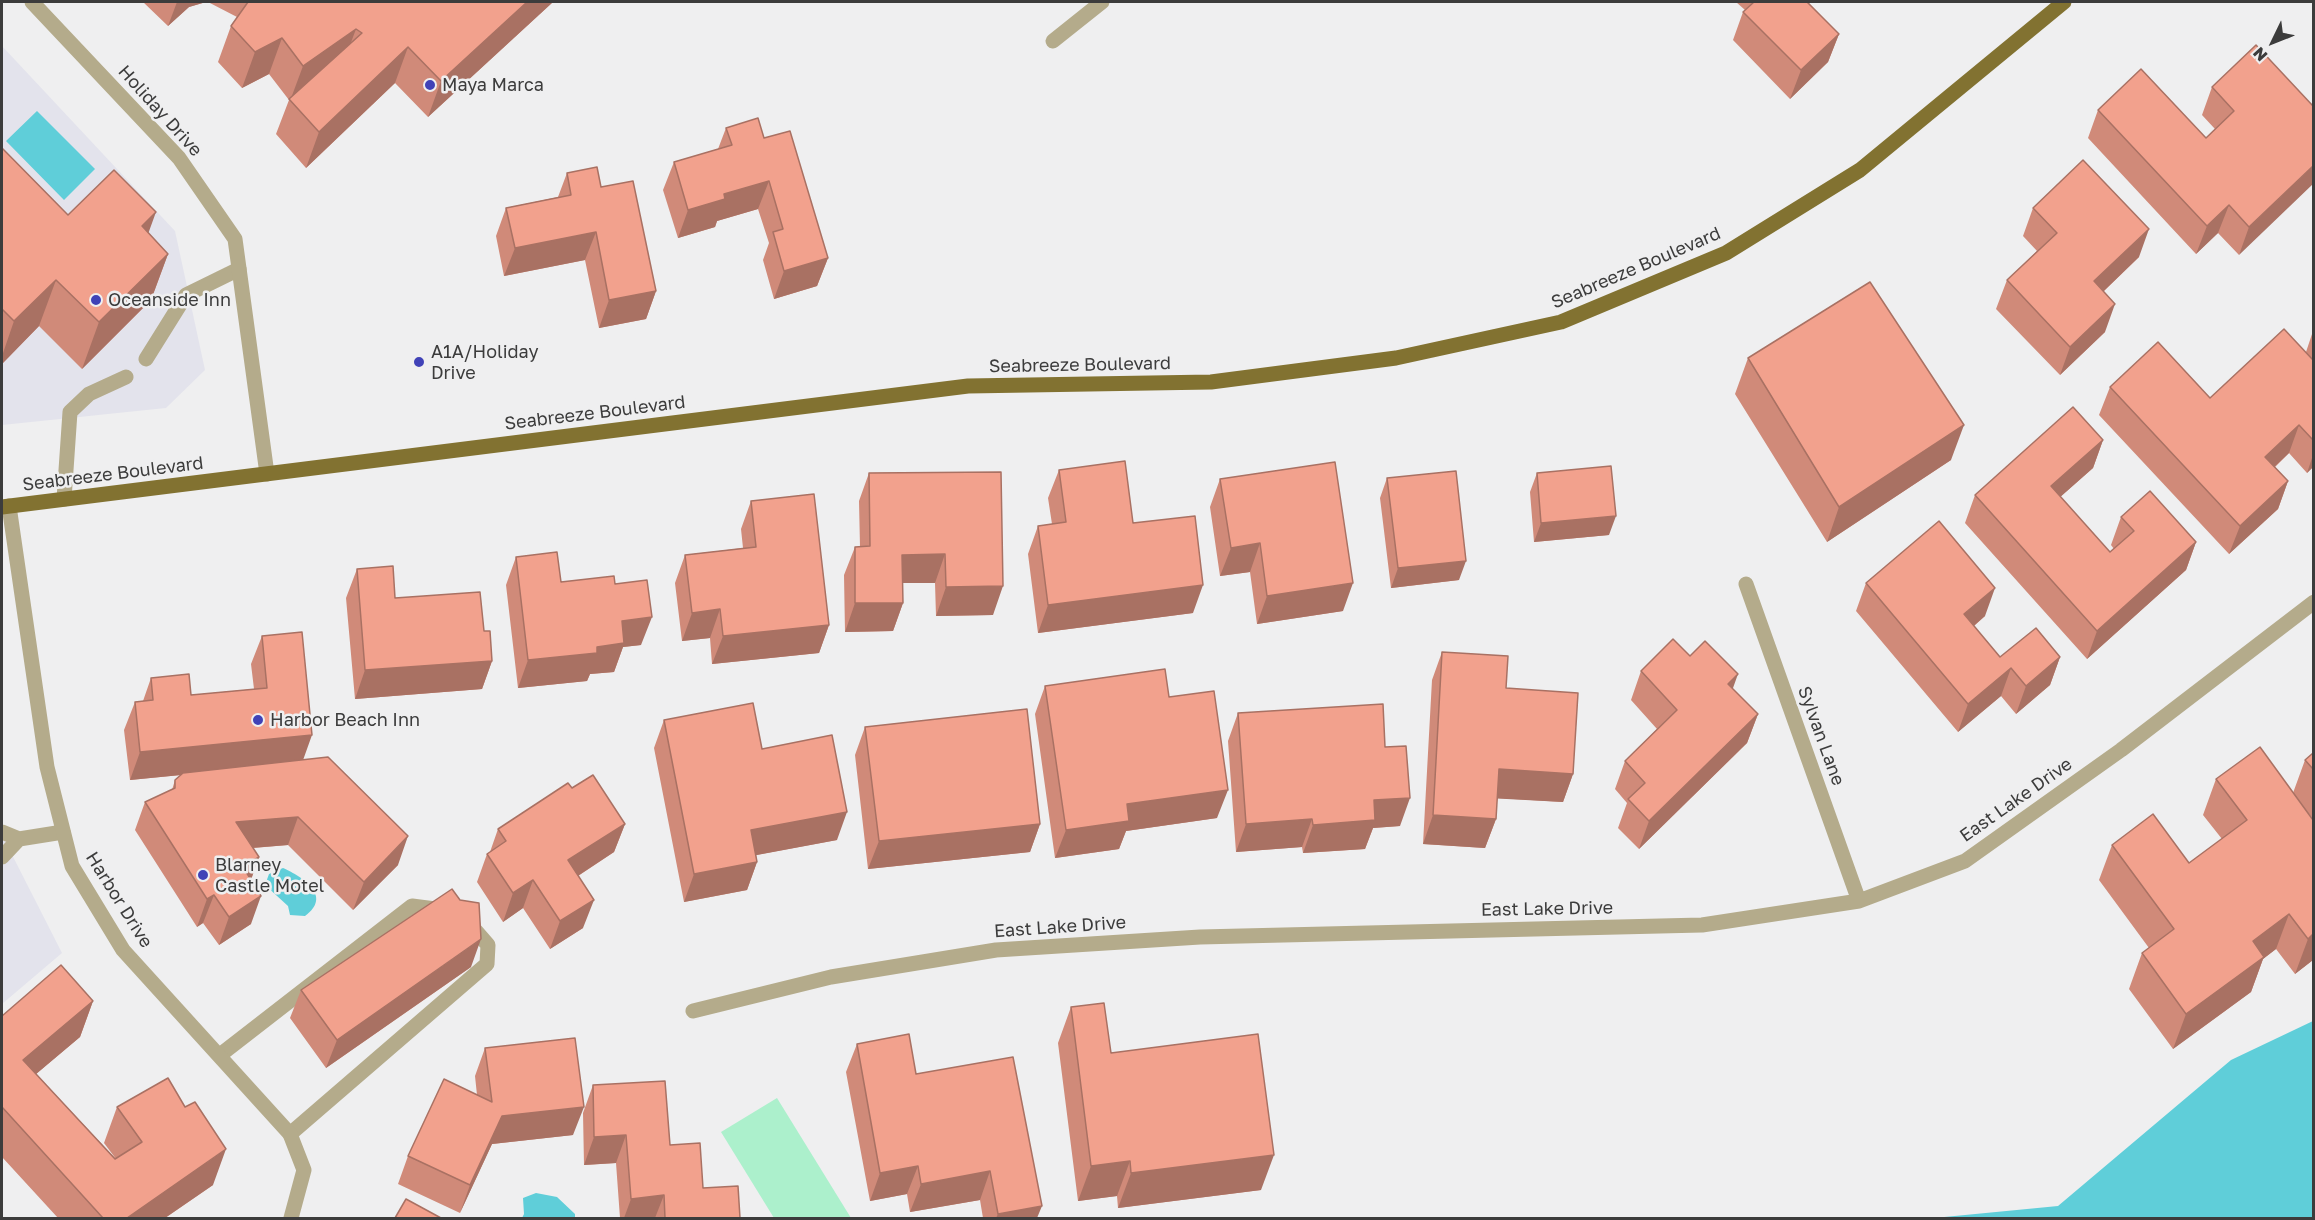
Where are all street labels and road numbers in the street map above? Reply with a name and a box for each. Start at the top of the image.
street label: Holiday Drive [113,61,207,161]
street label: Seabreeze Boulevard [1548,222,1724,314]
street label: Seabreeze Boulevard [989,353,1171,377]
street label: Seabreeze Boulevard [503,391,687,435]
street label: Seabreeze Boulevard [21,452,205,496]
street label: Sylvan Lane [1793,683,1849,789]
street label: East Lake Drive [1956,753,2076,847]
street label: Harbor Drive [81,848,157,952]
street label: East Lake Drive [1481,897,1613,921]
street label: East Lake Drive [993,912,1127,942]

